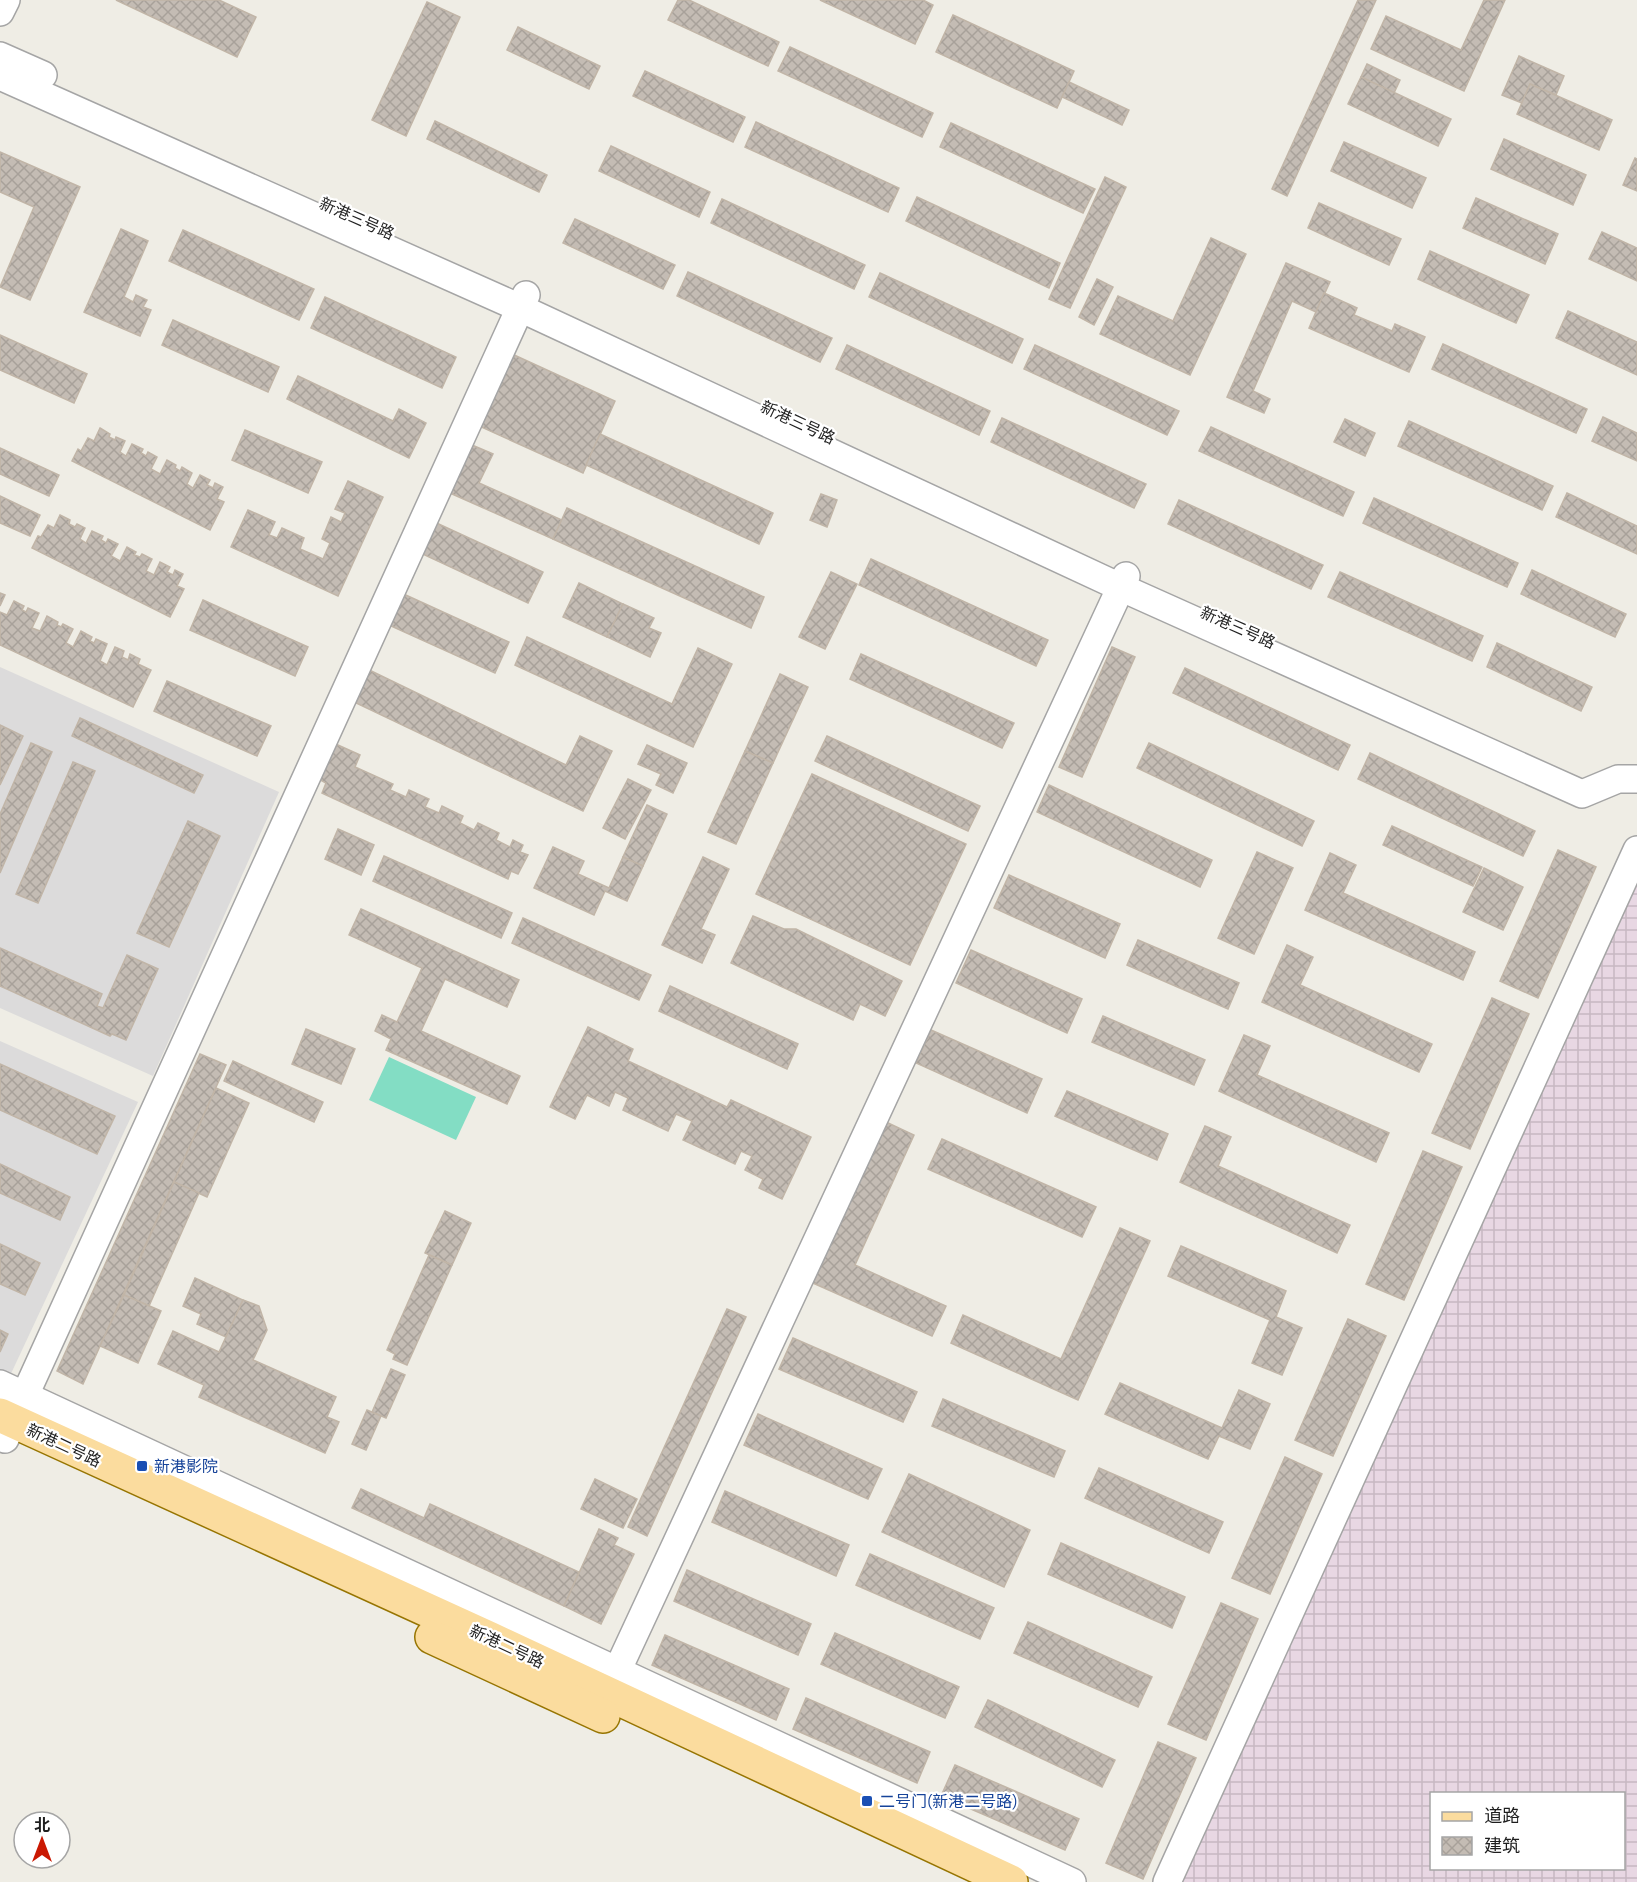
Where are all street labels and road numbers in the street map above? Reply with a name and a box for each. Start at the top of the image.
street label: 新港三号路 [316,193,398,243]
street label: 新港三号路 [758,396,838,448]
street label: 新港三号路 [1197,602,1279,652]
street label: 新港二号路 [24,1419,104,1471]
street label: 新港二号路 [467,1620,547,1672]

